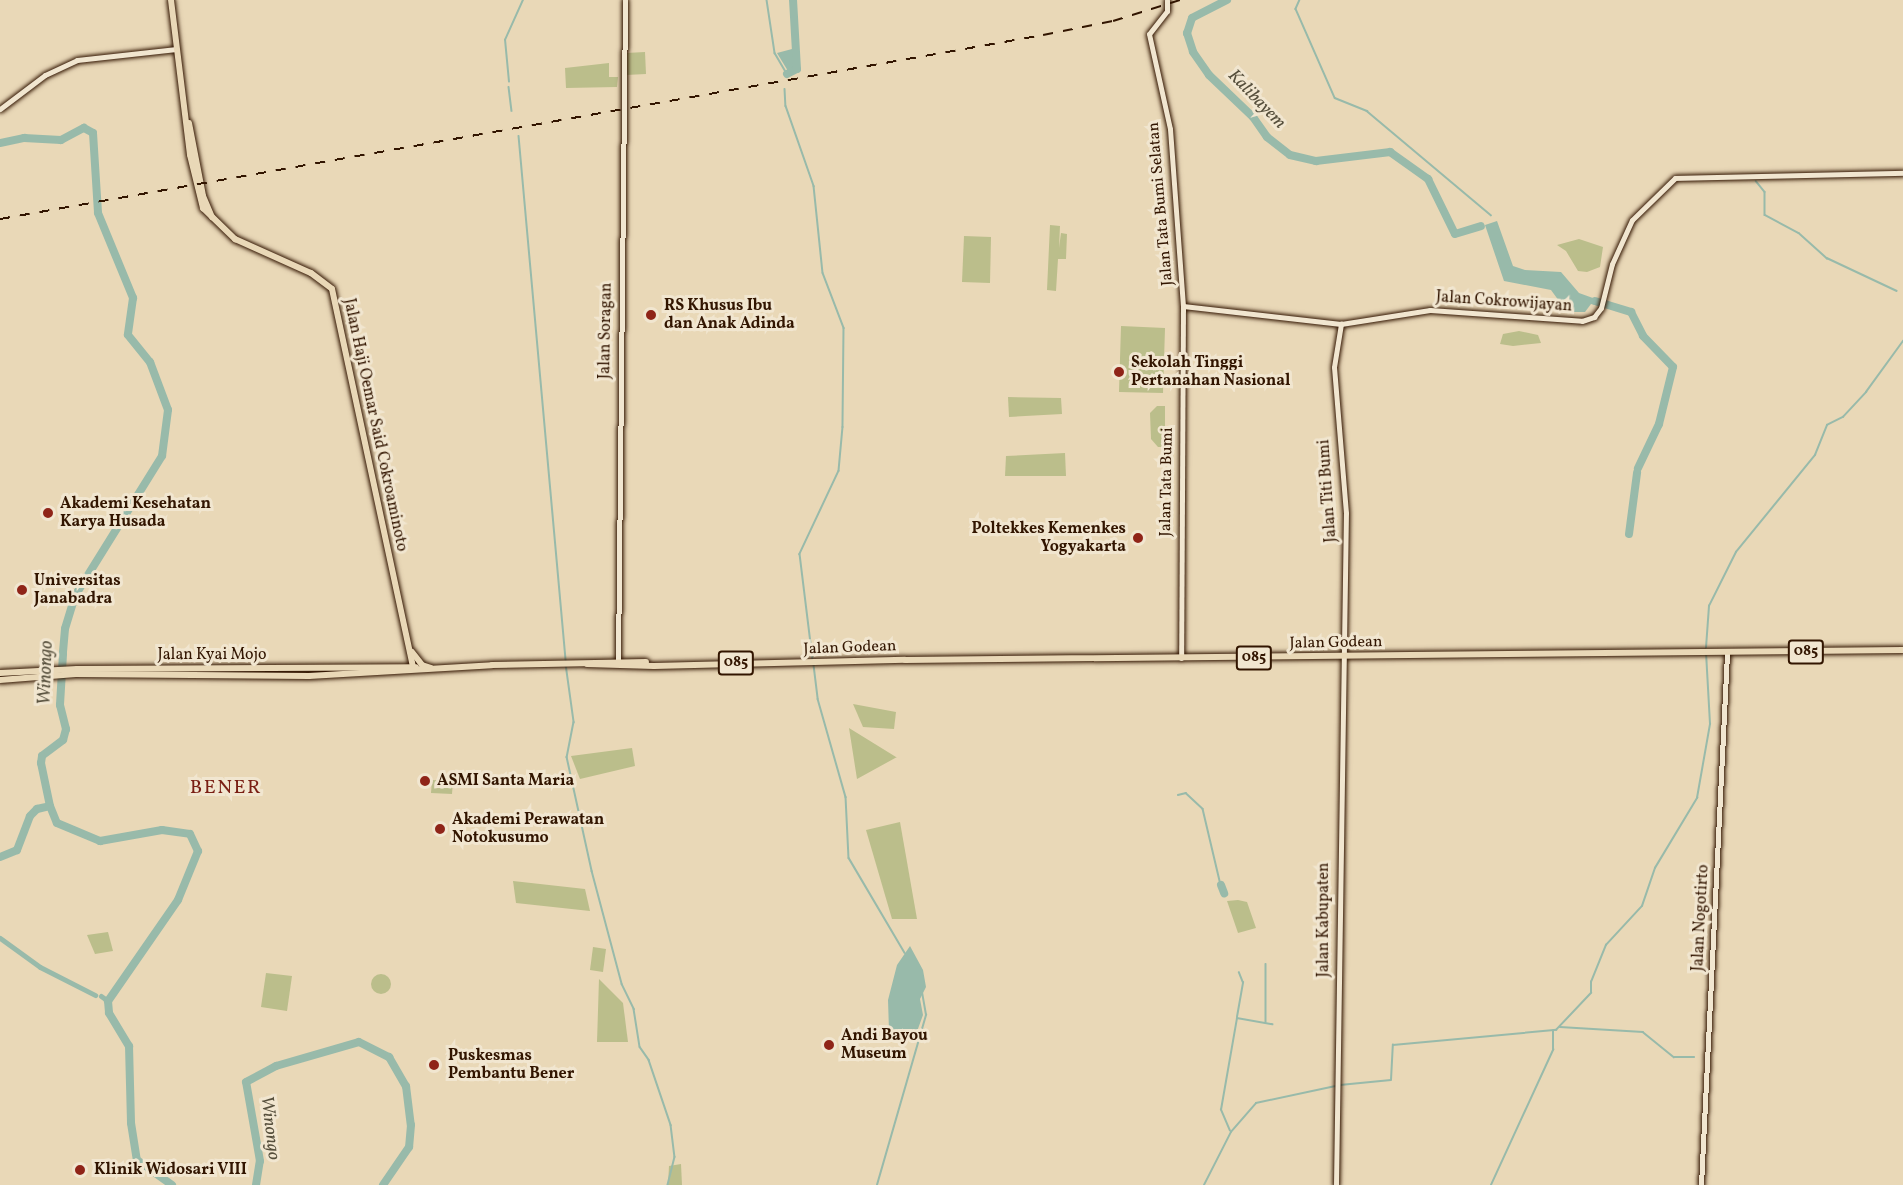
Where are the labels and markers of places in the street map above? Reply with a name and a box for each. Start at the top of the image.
place label: RS Khusus Ibu dan Anak Adinda [664,296,795,334]
marker: RS Khusus Ibu dan Anak Adinda [642,306,660,324]
place label: Sekolah Tinggi Pertanahan Nasional [1131,353,1290,391]
marker: Sekolah Tinggi Pertanahan Nasional [1112,365,1126,379]
place label: Akademi Kesehatan Karya Husada [60,494,211,532]
marker: Akademi Kesehatan Karya Husada [41,506,55,520]
place label: Poltekkes Kemenkes Yogyakarta [971,519,1126,557]
marker: Poltekkes Kemenkes Yogyakarta [1131,531,1145,545]
place label: Universitas Janabadra [34,571,121,609]
marker: Universitas Janabadra [15,583,29,597]
place label: ASMI Santa Maria [437,771,574,791]
marker: ASMI Santa Maria [418,774,432,788]
place label: Akademi Perawatan Notokusumo [452,810,604,848]
marker: Akademi Perawatan Notokusumo [433,822,447,836]
place label: Andi Bayou Museum [841,1026,928,1064]
marker: Andi Bayou Museum [822,1038,836,1052]
place label: Puskesmas Pembantu Bener [448,1046,574,1084]
marker: Puskesmas Pembantu Bener [425,1056,443,1074]
place label: Klinik Widosari VIII [94,1160,248,1180]
marker: Klinik Widosari VIII [71,1161,89,1179]

